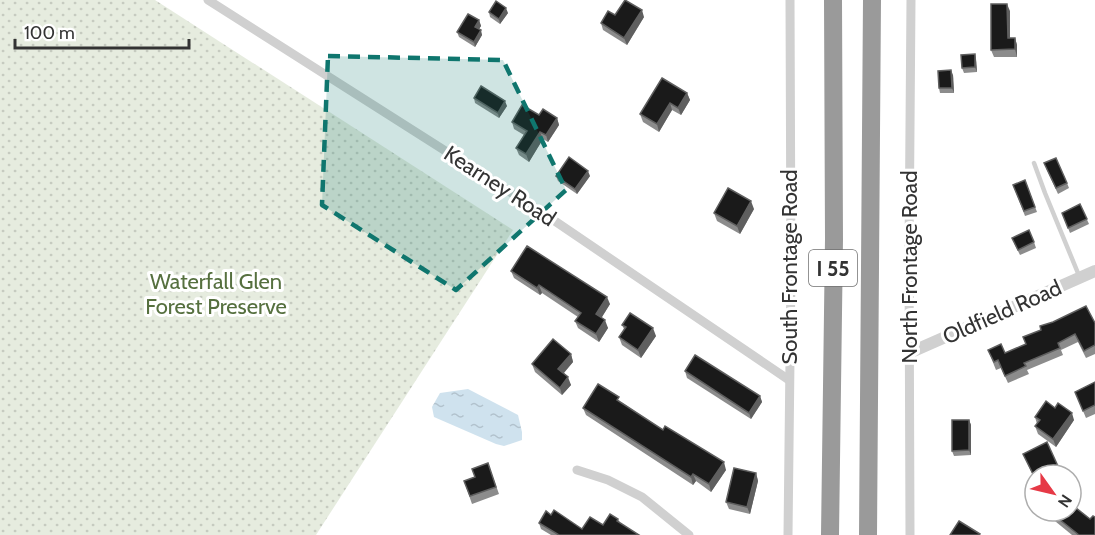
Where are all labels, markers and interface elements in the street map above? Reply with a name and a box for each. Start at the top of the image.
scale bar [15,12,189,50]
text: 100 m [24,22,75,44]
street label: Kearney Road [439,140,561,232]
street label: South Frontage Road [776,169,803,365]
street label: North Frontage Road [896,171,923,363]
road number: I 55 [809,250,857,286]
park label: Waterfall Glen Forest Preserve [145,268,287,320]
street label: Oldfield Road [938,274,1066,350]
north arrow [1023,463,1083,523]
text: N [1054,491,1076,511]

